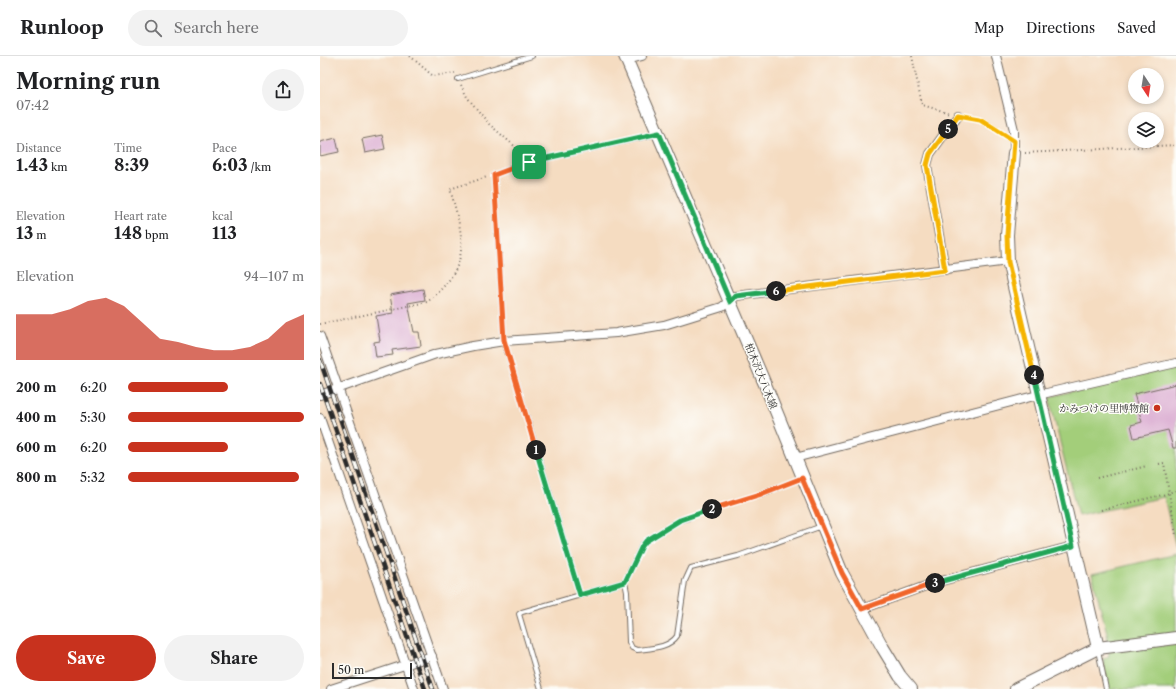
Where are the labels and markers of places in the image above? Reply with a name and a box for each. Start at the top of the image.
pin: 5 [938,119,958,139]
pin [512,145,546,179]
pin: 6 [766,281,786,301]
pin: 4 [1024,365,1044,385]
place label: かみつけの里博物館 [1059,402,1149,415]
marker: かみつけの里博物館 [1152,403,1162,413]
pin: 1 [526,440,546,460]
pin: 2 [702,499,722,519]
pin: 3 [925,573,945,593]

